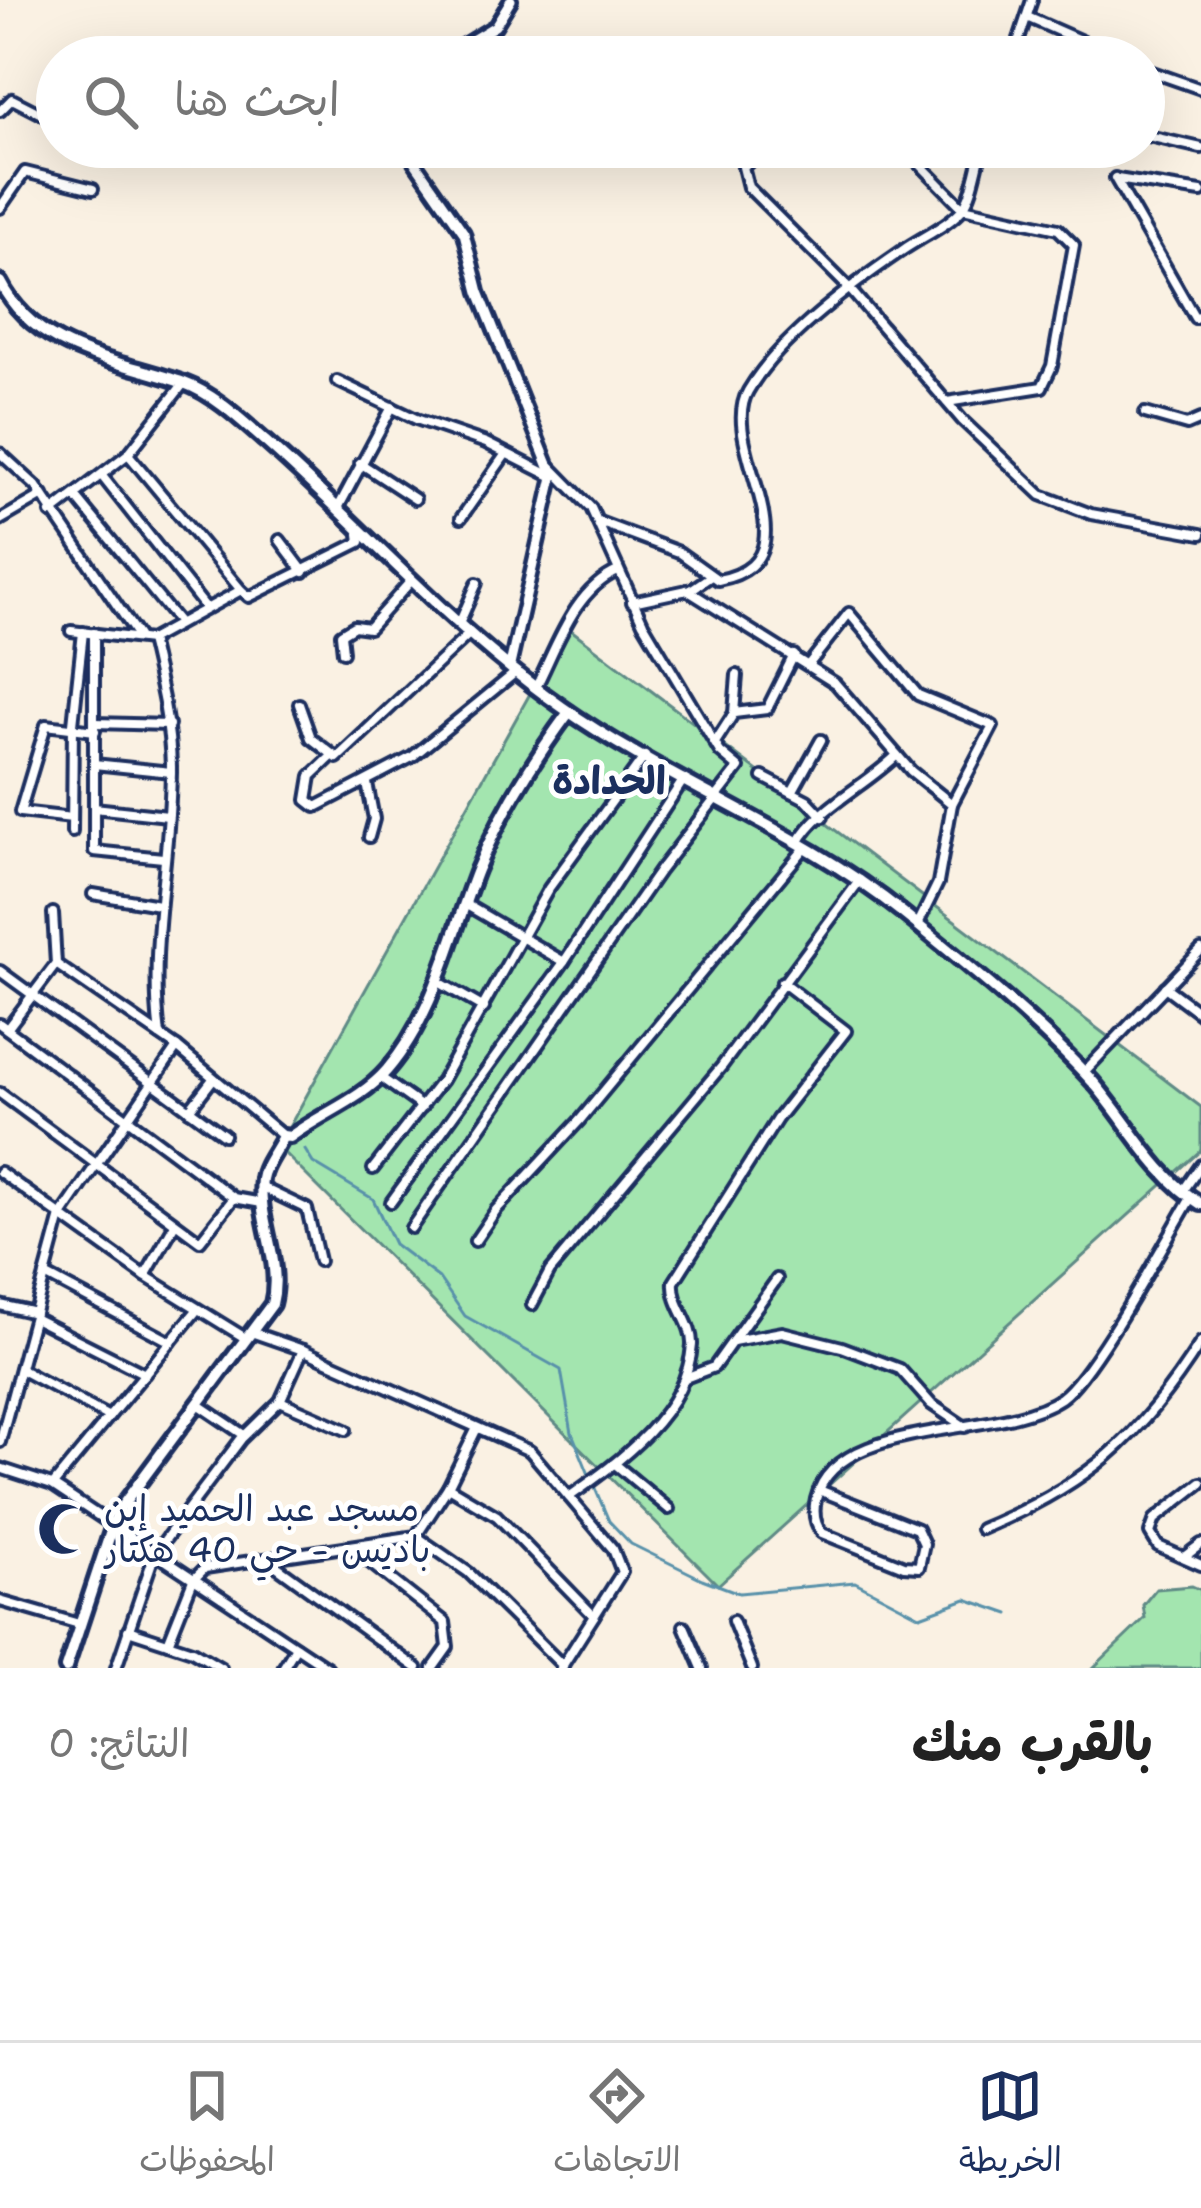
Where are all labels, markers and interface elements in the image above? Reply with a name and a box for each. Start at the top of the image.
search box [36,36,1165,168]
icon: search [78,69,144,135]
text: ابحث هنا [174,69,340,129]
district label: الحدادة [552,754,666,806]
place label: مسجد عبد الحميد إبن باديس - حي 40 هكتار [103,1484,431,1581]
mosque icon: مسجد عبد الحميد إبن باديس - حي 40 هكتار [35,1500,93,1558]
text: بالقرب منك [912,1708,1153,1776]
text: النتائج: 0 [48,1717,190,1769]
tab: المحفوظات [139,2063,275,2189]
tab: الاتجاهات [553,2063,681,2189]
tab: الخريطة [959,2063,1062,2189]

